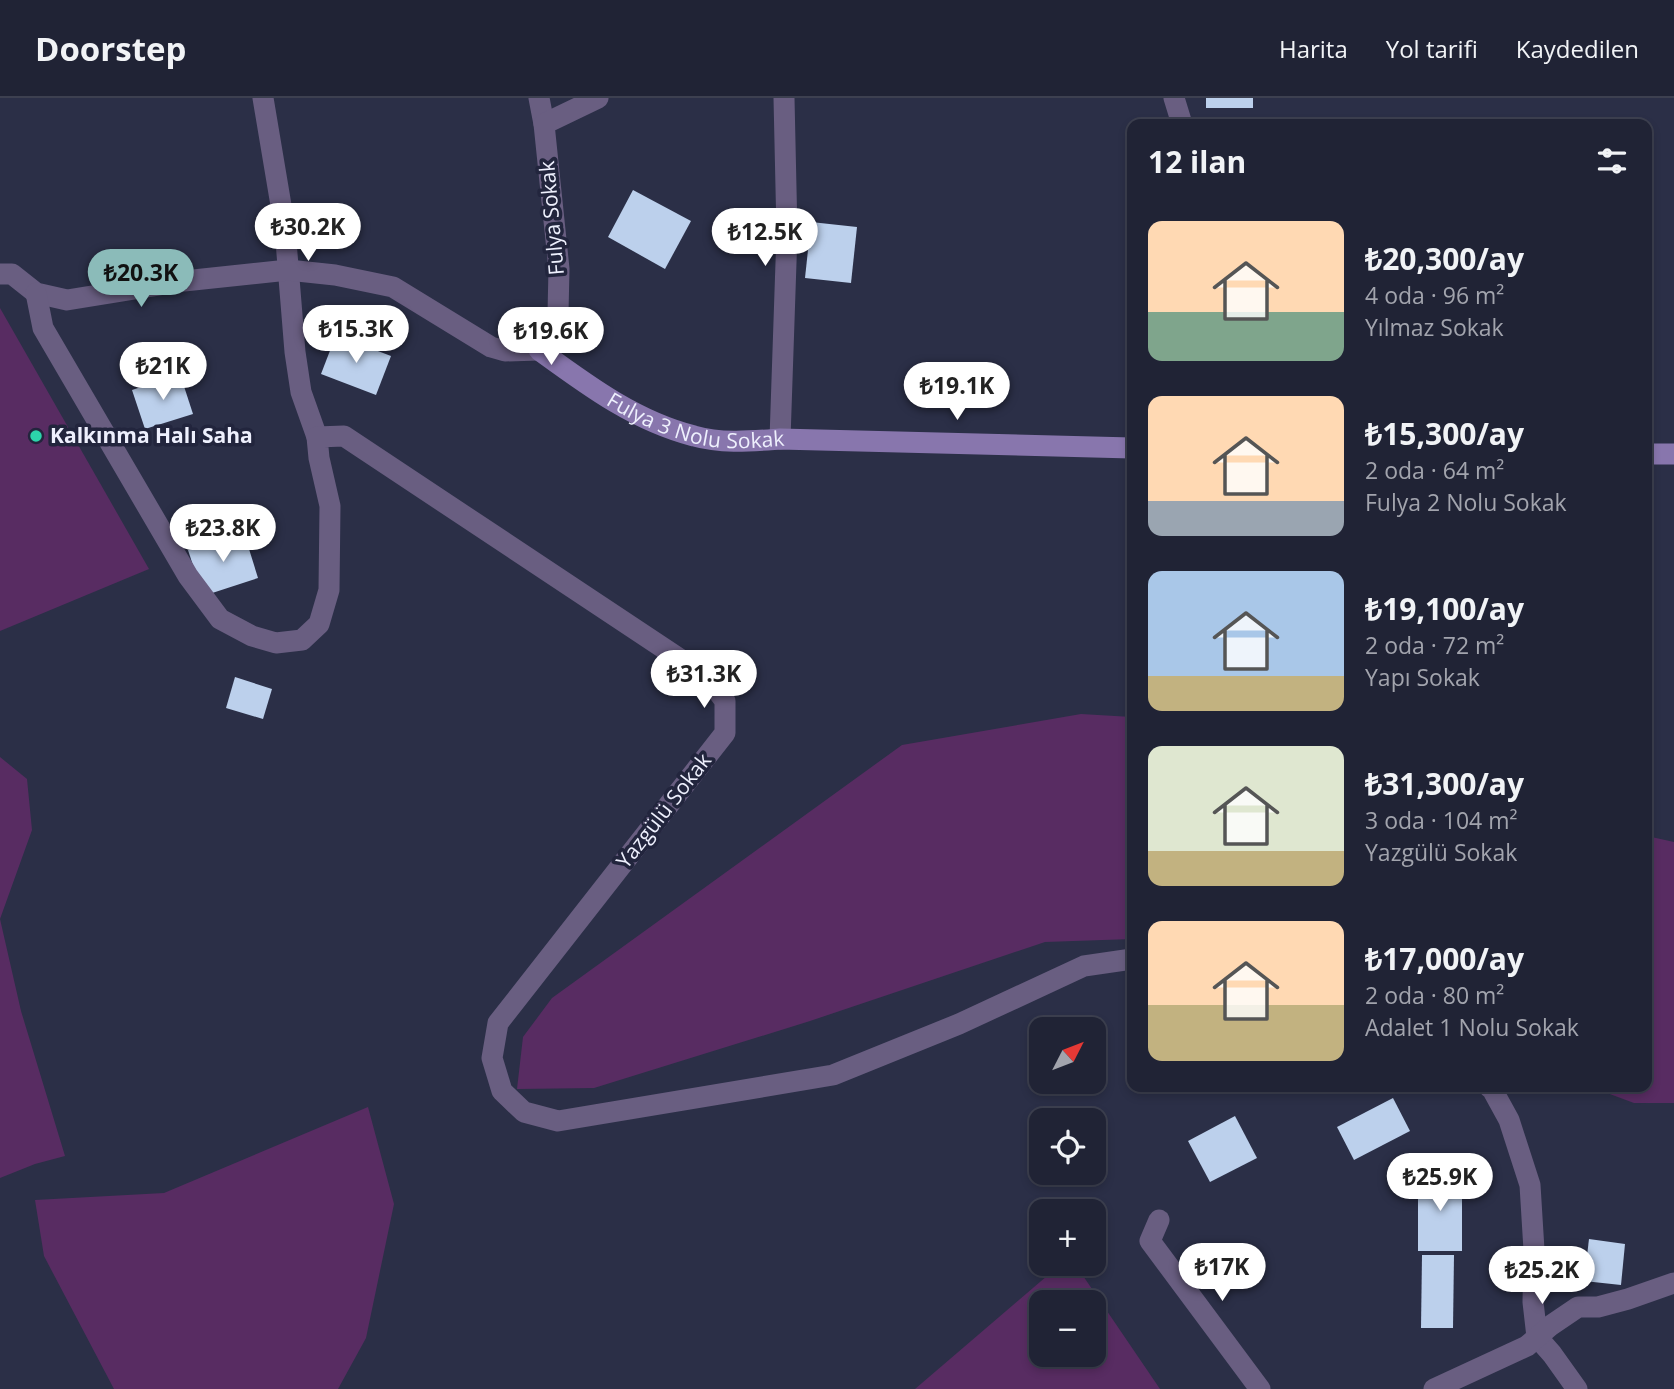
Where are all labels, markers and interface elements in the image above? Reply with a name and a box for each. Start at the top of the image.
text: Doorstep [35,26,186,71]
text: Harita [1279,32,1348,65]
text: Yol tarifi [1386,32,1478,65]
text: Kaydedilen [1516,32,1639,65]
text: 12 ilan [1148,141,1246,182]
icon: filters [1593,142,1631,180]
street label: Fulya Sokak [532,160,570,276]
pin: ₺30.2K [251,204,365,263]
pin: ₺12.5K [708,208,822,268]
text: ₺30.2K [271,210,345,242]
text: ₺12.5K [728,215,802,247]
text: ₺20,300/ay [1365,238,1524,279]
icon: home [1204,249,1288,333]
pin: ₺20.3K [84,250,198,309]
text: ₺20.3K [104,256,178,288]
text: 4 oda · 96 m² [1365,279,1504,311]
pin: ₺15.3K [299,306,413,365]
pin: ₺19.6K [494,308,608,367]
text: Yılmaz Sokak [1365,311,1504,343]
text: ₺15.3K [319,312,393,344]
text: ₺19.6K [514,314,588,346]
pin: ₺21K [122,342,204,402]
text: ₺21K [136,349,190,381]
pin: ₺19.1K [900,362,1014,422]
text: ₺19.1K [920,369,994,401]
street label: Fulya 3 Nolu Sokak [602,385,785,454]
text: ₺15,300/ay [1365,413,1524,454]
place label: Kalkınma Halı Saha [50,421,253,449]
icon: home [1204,424,1288,508]
marker: Kalkınma Halı Saha [28,428,44,444]
text: 2 oda · 64 m² [1365,454,1504,486]
text: Fulya 2 Nolu Sokak [1365,486,1567,518]
pin: ₺23.8K [166,504,280,564]
text: ₺23.8K [186,511,260,543]
text: ₺19,100/ay [1365,588,1524,629]
icon: home [1204,599,1288,683]
text: 2 oda · 72 m² [1365,629,1504,661]
pin: ₺31.3K [647,650,761,710]
text: ₺31.3K [667,657,741,689]
text: Yapı Sokak [1365,661,1480,693]
street label: Yazgülü Sokak [609,747,717,874]
text: ₺31,300/ay [1365,763,1524,804]
icon: home [1204,774,1288,858]
text: 3 oda · 104 m² [1365,804,1518,836]
text: Yazgülü Sokak [1365,836,1517,868]
text: ₺17,000/ay [1365,938,1524,979]
icon: home [1204,949,1288,1033]
text: 2 oda · 80 m² [1365,979,1504,1011]
text: Adalet 1 Nolu Sokak [1365,1011,1579,1043]
north arrow [1029,1017,1106,1094]
map controls [1029,1017,1106,1367]
button: locate [1029,1108,1106,1185]
pin: ₺25.9K [1383,1154,1497,1213]
text: ₺25.9K [1403,1160,1477,1192]
button: + [1029,1199,1106,1276]
pin: ₺17K [1181,1244,1263,1303]
pin: ₺25.2K [1485,1246,1599,1306]
text: ₺17K [1195,1250,1249,1282]
text: ₺25.2K [1505,1253,1579,1285]
button: − [1029,1290,1106,1367]

